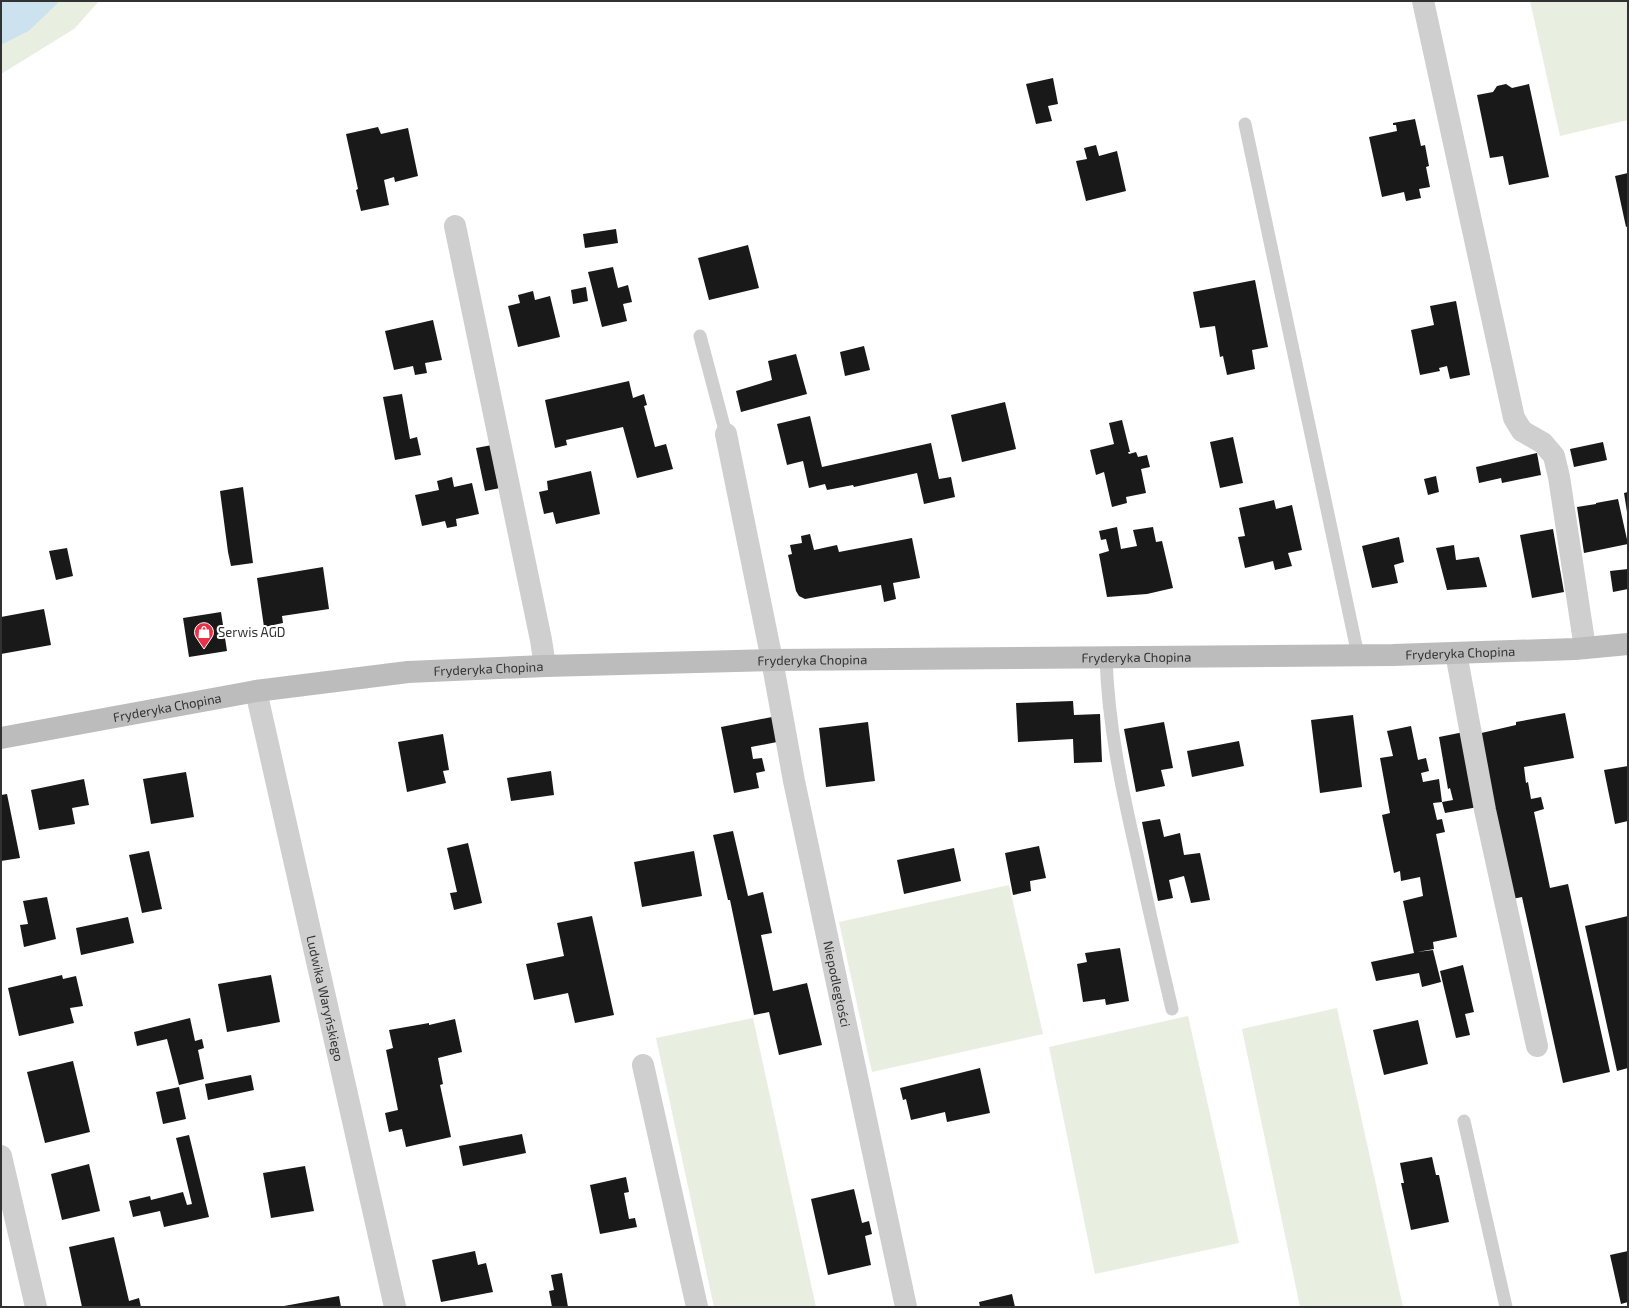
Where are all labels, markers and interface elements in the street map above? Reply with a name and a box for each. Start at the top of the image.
shop icon: Serwis AGD [193,621,215,649]
place label: Serwis AGD [218,624,285,640]
street label: Fryderyka Chopina [1405,643,1515,663]
street label: Fryderyka Chopina [1081,649,1191,666]
street label: Fryderyka Chopina [757,651,867,668]
street label: Fryderyka Chopina [433,658,544,679]
street label: Fryderyka Chopina [112,690,223,725]
street label: Ludwika Waryńskiego [303,934,347,1063]
street label: Niepodległości [820,939,854,1028]

